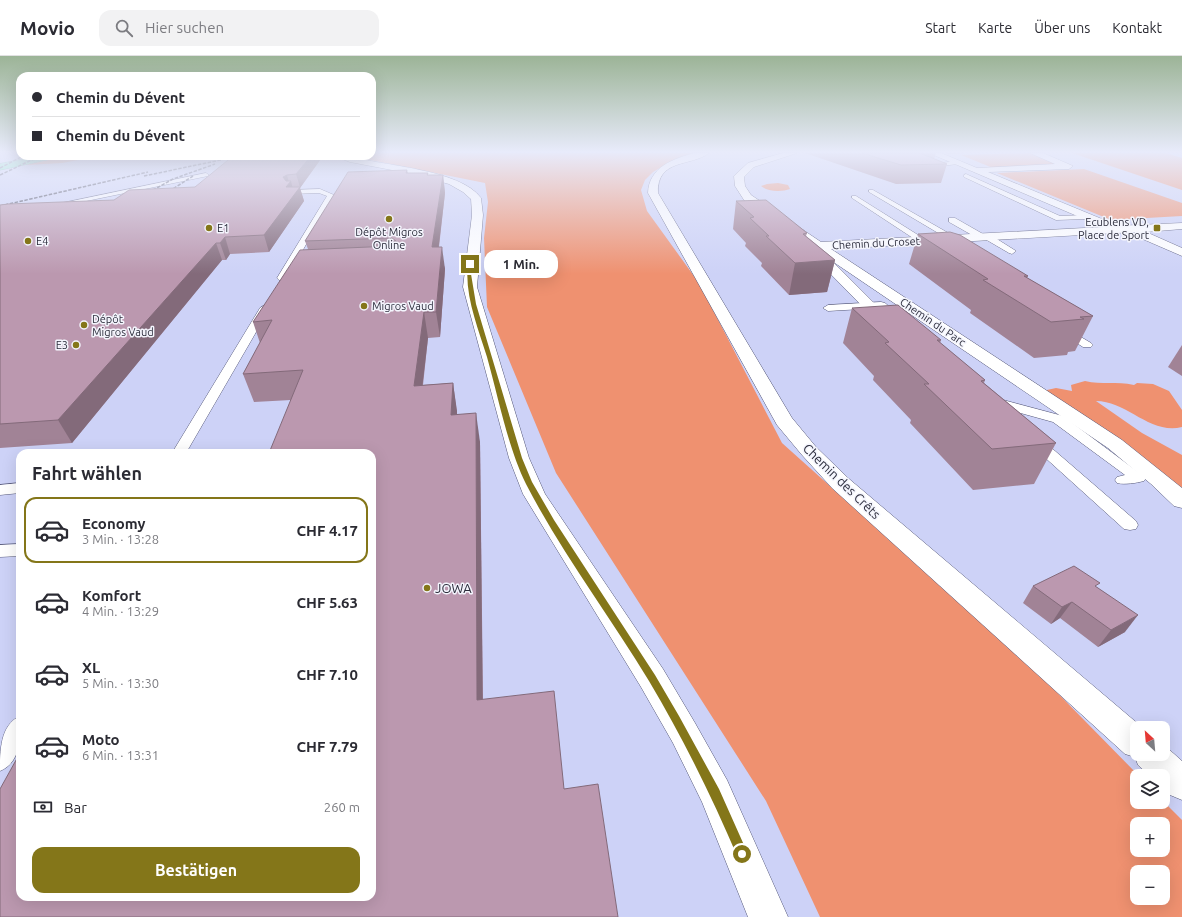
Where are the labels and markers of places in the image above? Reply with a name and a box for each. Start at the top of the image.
marker: Dépôt Migros Online [384,214,394,224]
place label: Ecublens VD, Place de Sport [1078,216,1150,241]
place label: E1 [217,222,229,234]
marker: E1 [204,223,214,233]
marker: Ecublens VD, Place de Sport [1152,223,1162,233]
place label: Dépôt Migros Online [355,226,423,251]
place label: E4 [36,235,48,247]
marker: E4 [23,236,33,246]
place label: Migros Vaud [372,300,434,312]
marker: Migros Vaud [359,301,369,311]
place label: Dépôt Migros Vaud [92,313,154,338]
marker: Dépôt Migros Vaud [79,320,89,330]
place label: E3 [56,339,68,351]
marker: E3 [71,340,81,350]
place label: JOWA [435,581,472,595]
marker: JOWA [422,583,432,593]

